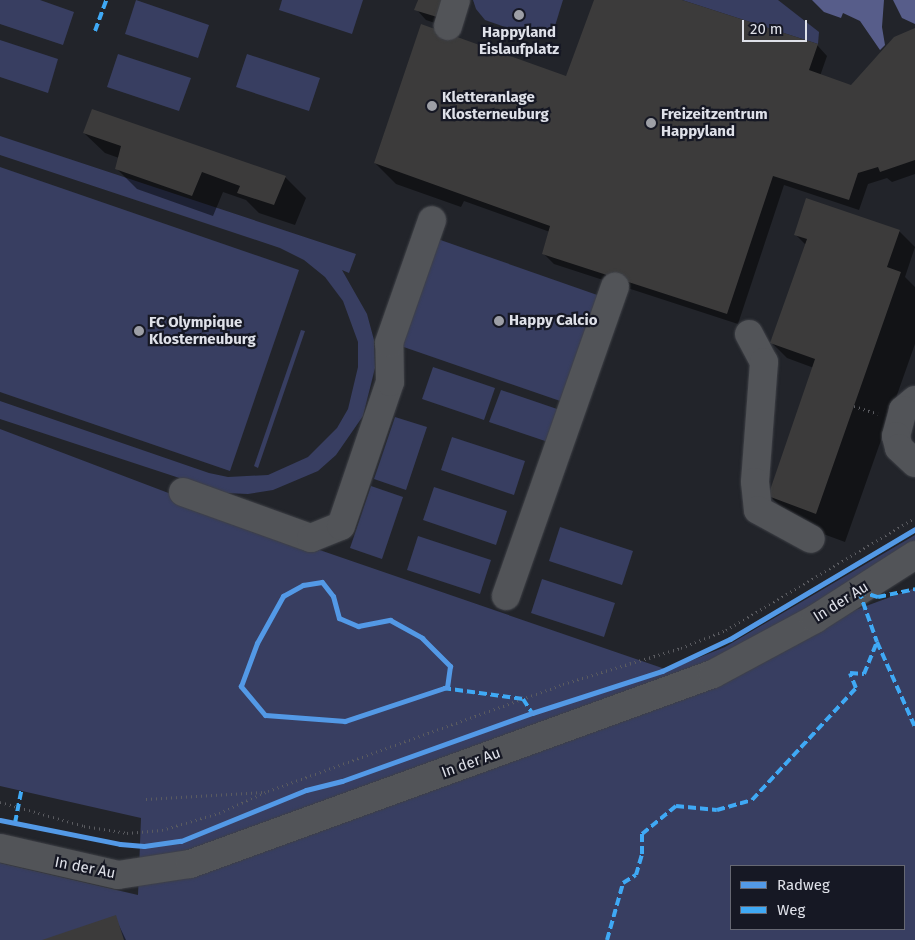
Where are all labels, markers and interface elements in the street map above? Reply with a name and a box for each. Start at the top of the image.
marker: Happyland Eislaufplatz [513,9,525,21]
scale bar [745,10,810,42]
text: 20 m [750,20,783,38]
place label: Happyland Eislaufplatz [479,23,559,58]
place label: Kletteranlage Klosterneuburg [442,88,549,123]
marker: Kletteranlage Klosterneuburg [426,100,438,112]
place label: Freizeitzentrum Happyland [661,105,768,140]
marker: Freizeitzentrum Happyland [645,117,657,129]
place label: Happy Calcio [509,312,597,330]
place label: FC Olympique Klosterneuburg [149,313,256,348]
marker: Happy Calcio [493,315,505,327]
marker: FC Olympique Klosterneuburg [133,325,145,337]
street label: In der Au [810,578,872,626]
street label: In der Au [439,744,503,782]
street label: In der Au [53,853,117,883]
legend [730,865,905,930]
text: Radweg [777,876,830,894]
text: Weg [777,901,805,919]

